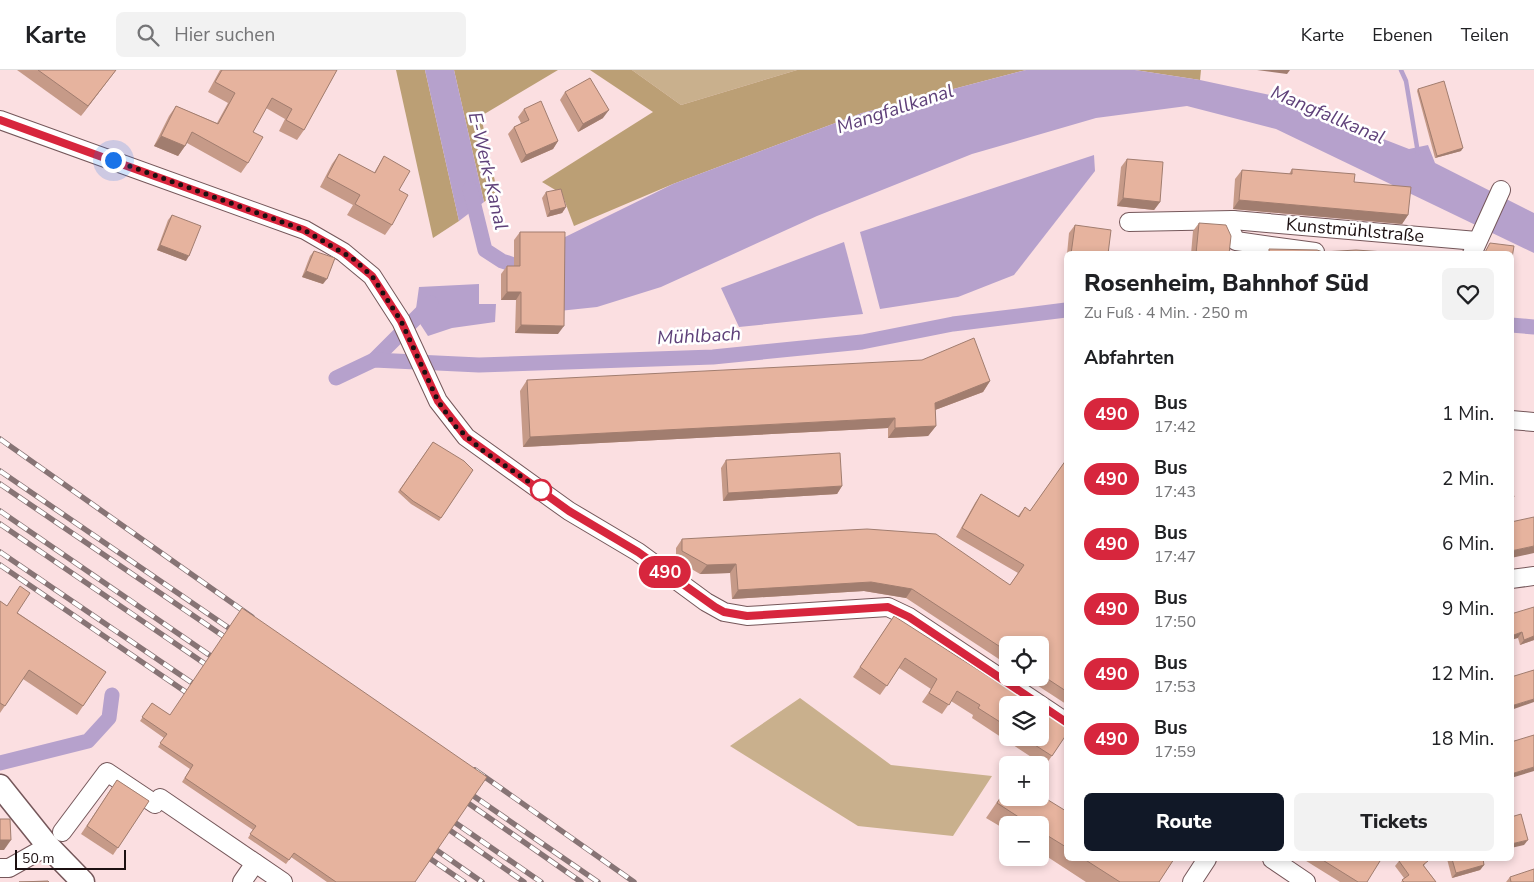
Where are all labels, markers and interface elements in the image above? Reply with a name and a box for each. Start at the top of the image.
search box [116,12,466,57]
text: Karte [25,19,86,51]
icon: search [134,21,162,49]
text: Hier suchen [174,22,275,48]
text: Karte [1301,23,1344,47]
text: Ebenen [1372,23,1433,47]
text: Teilen [1461,23,1509,47]
water label: Mangfallkanal [833,78,957,140]
water label: Mangfallkanal [1267,79,1389,151]
water label: E-Werk-Kanal [462,109,514,233]
your location [101,148,126,173]
street label: Kunstmühlstraße [1285,212,1425,248]
text: Rosenheim, Bahnhof Süd [1084,267,1369,299]
button: heart [1442,268,1494,320]
text: Zu Fuß · 4 Min. · 250 m [1084,302,1248,324]
water label: Mühlbach [656,321,742,351]
text: Abfahrten [1084,345,1174,371]
text: Bus [1154,390,1187,416]
text: 1 Min. [1442,401,1494,427]
text: 490 [1095,402,1128,426]
text: 17:42 [1154,416,1196,438]
text: Bus [1154,455,1187,481]
text: 2 Min. [1442,466,1494,492]
text: 490 [1095,467,1128,491]
unlabelled marker [530,479,552,501]
text: 17:43 [1154,481,1196,503]
text: Bus [1154,520,1187,546]
text: 6 Min. [1442,531,1494,557]
text: 490 [1095,532,1128,556]
text: 17:47 [1154,546,1196,568]
line badge: 490 [636,556,694,588]
text: 490 [649,560,681,584]
text: Bus [1154,585,1187,611]
text: 9 Min. [1442,596,1494,622]
text: 490 [1095,597,1128,621]
text: 17:50 [1154,611,1196,633]
map controls [999,636,1049,866]
button: locate [999,636,1049,686]
text: Bus [1154,650,1187,676]
text: 12 Min. [1431,661,1494,687]
text: 490 [1095,662,1128,686]
text: 17:53 [1154,676,1196,698]
button: layers [999,696,1049,746]
text: Bus [1154,715,1187,741]
text: 18 Min. [1431,726,1494,752]
text: 490 [1095,727,1128,751]
text: 17:59 [1154,741,1196,763]
button: + [999,756,1049,806]
button: Route [1084,793,1284,851]
button: Tickets [1294,793,1494,851]
button: − [999,816,1049,866]
scale bar [15,847,126,870]
text: 50 m [22,849,54,868]

